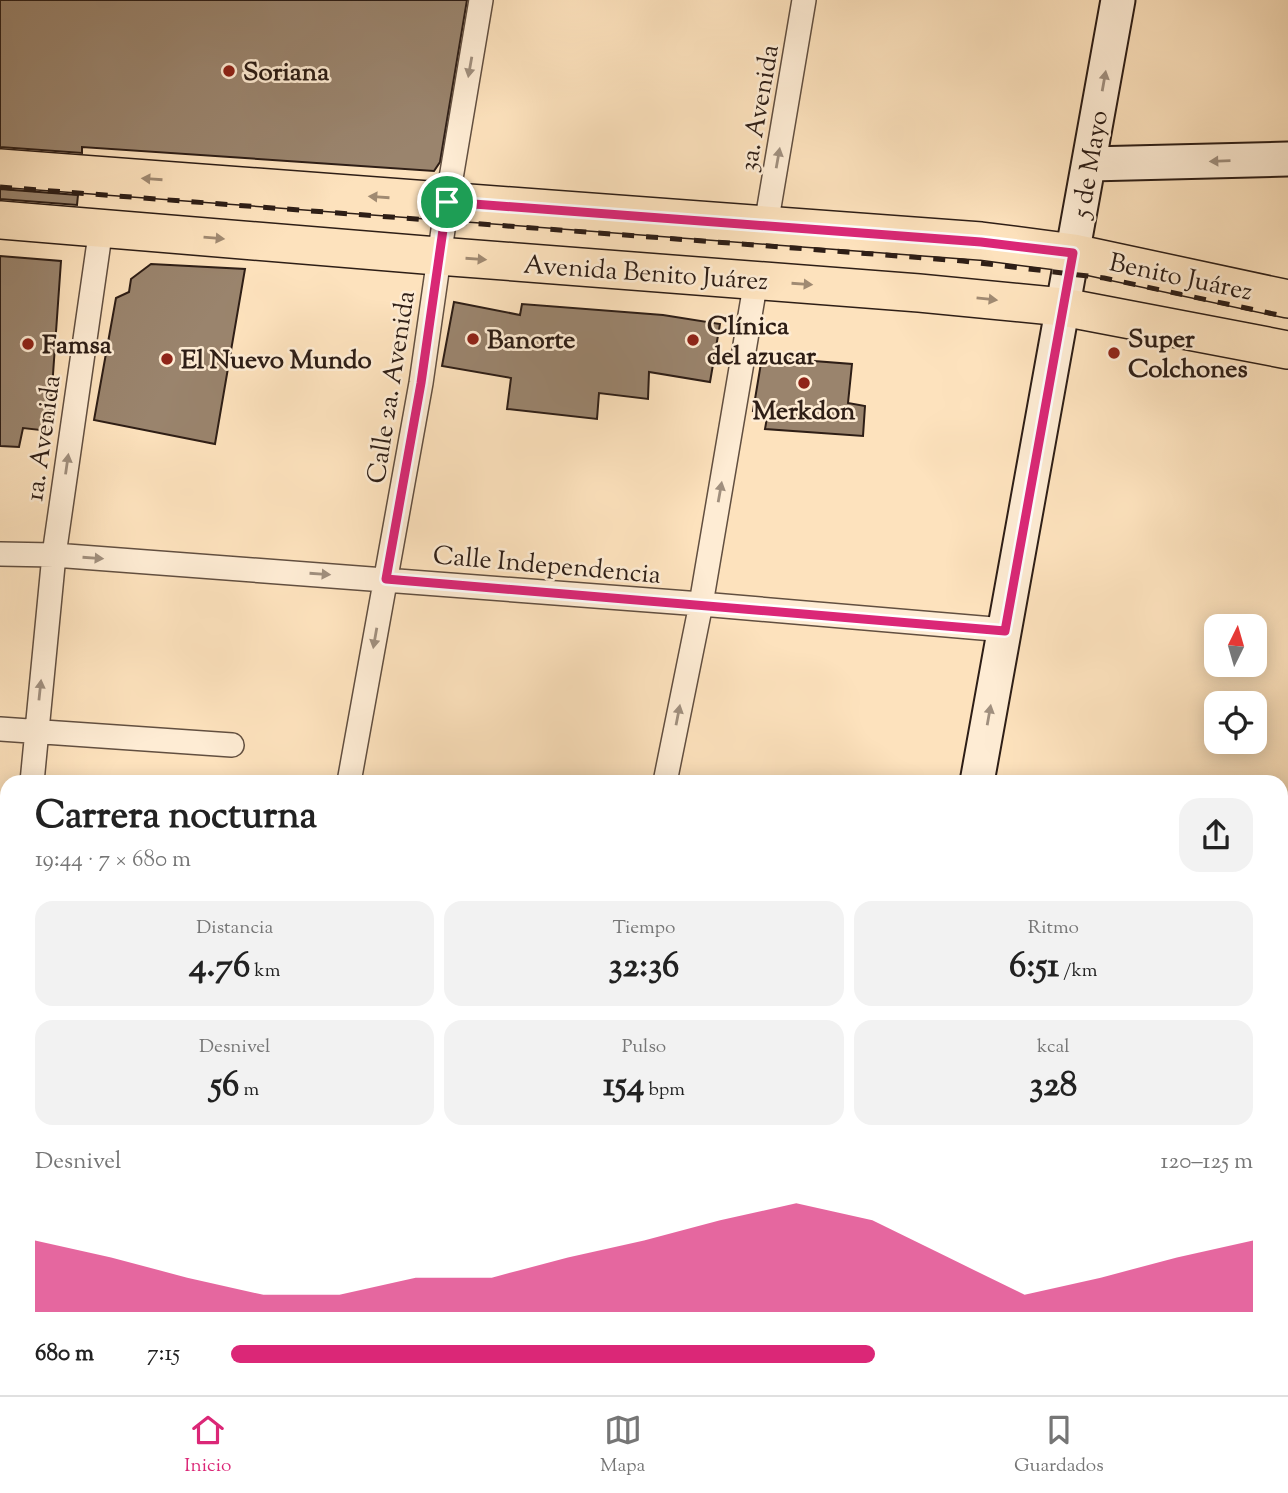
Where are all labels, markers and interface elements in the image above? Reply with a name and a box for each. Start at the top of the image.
street label: 3a. Avenida [731,42,790,175]
place label: Soriana [243,55,329,92]
one-way arrow [464,56,475,78]
marker: Soriana [221,63,237,79]
one-way arrow [1099,70,1110,92]
street label: 5 de Mayo [1063,108,1119,223]
one-way arrow [772,147,783,169]
one-way arrow [1209,156,1231,167]
pin [417,172,477,232]
one-way arrow [141,174,163,185]
icon: arrive [428,183,466,221]
one-way arrow [368,191,390,202]
one-way arrow [204,233,226,244]
street label: Benito Juárez [1105,245,1256,312]
street label: Avenida Benito Juárez [522,247,770,302]
one-way arrow [466,254,488,265]
one-way arrow [791,279,813,290]
street label: Calle 2a. Avenida [359,288,426,486]
one-way arrow [976,294,998,305]
place label: Clínica del azucar [707,309,816,376]
place label: Super Colchones [1128,322,1248,389]
place label: Banorte [487,323,575,360]
place label: Famsa [42,328,112,365]
marker: Banorte [465,331,481,347]
marker: Clínica del azucar [685,332,701,348]
marker: Famsa [20,336,36,352]
place label: El Nuevo Mundo [181,343,372,380]
marker: Super Colchones [1106,345,1122,361]
marker: El Nuevo Mundo [159,351,175,367]
street label: 1a. Avenida [17,373,72,504]
marker: Merkdon [796,375,812,391]
place label: Merkdon [753,394,856,431]
one-way arrow [62,453,73,475]
one-way arrow [715,481,726,503]
street label: Calle Independencia [431,538,662,595]
one-way arrow [82,553,104,564]
one-way arrow [309,569,331,580]
north arrow [1204,614,1267,677]
map controls [1204,614,1267,754]
one-way arrow [369,627,380,649]
one-way arrow [35,679,46,701]
button: locate [1204,691,1267,754]
one-way arrow [673,704,684,726]
one-way arrow [984,704,995,726]
text: Carrera nocturna [35,791,317,845]
button: share [1179,798,1253,872]
text: 19:44 · 7 × 680 m [35,844,191,877]
text: Distancia [196,915,273,942]
text: Tiempo [612,915,676,942]
text: Ritmo [1028,915,1079,942]
text: 4.76 [189,942,250,993]
text: 32:36 [609,942,679,993]
text: 6:51 [1009,942,1059,993]
text: km [250,958,280,985]
text: /km [1059,958,1098,985]
text: Desnivel [199,1034,270,1061]
text: Pulso [622,1034,666,1061]
text: kcal [1037,1034,1070,1061]
text: 56 [210,1061,239,1112]
text: 154 [603,1061,644,1112]
text: 328 [1029,1061,1077,1112]
text: m [239,1077,259,1104]
text: bpm [644,1077,685,1104]
text: Desnivel [35,1146,121,1179]
text: 120–125 m [1161,1146,1253,1179]
text: 680 m [35,1338,94,1371]
text: 7:15 [147,1338,180,1371]
tab: Inicio [184,1411,231,1480]
tab: Mapa [600,1411,645,1480]
tab: Guardados [1014,1411,1104,1480]

